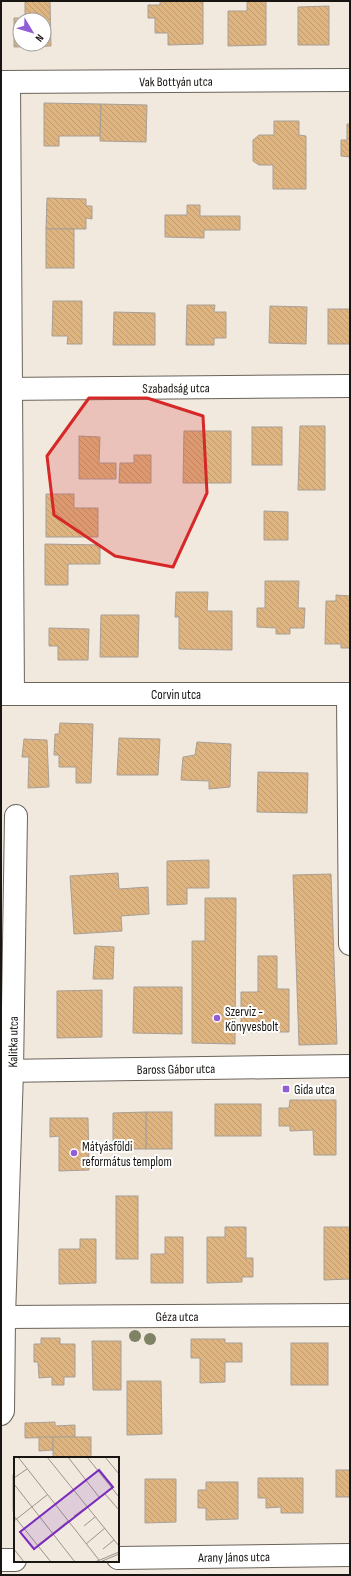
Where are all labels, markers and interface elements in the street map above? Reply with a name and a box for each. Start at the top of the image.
north arrow [12,12,52,52]
text: N [32,32,46,44]
street label: Vak Bottyán utca [139,74,213,90]
street label: Szabadság utca [142,380,210,397]
street label: Corvin utca [151,687,201,703]
place label: Szerviz - Könyvesbolt [225,1004,279,1035]
marker: Szerviz - Könyvesbolt [212,1013,222,1023]
street label: Kalitka utca [5,1016,22,1068]
street label: Baross Gábor utca [137,1061,215,1078]
place label: Gida utca [294,1082,335,1098]
marker: Gida utca [281,1084,291,1094]
place label: Mátyásföldi református templom [82,1139,172,1170]
marker: Mátyásföldi református templom [69,1148,79,1158]
street label: Géza utca [156,1309,198,1325]
inset map [14,1457,119,1562]
street label: Arany János utca [197,1549,270,1566]

